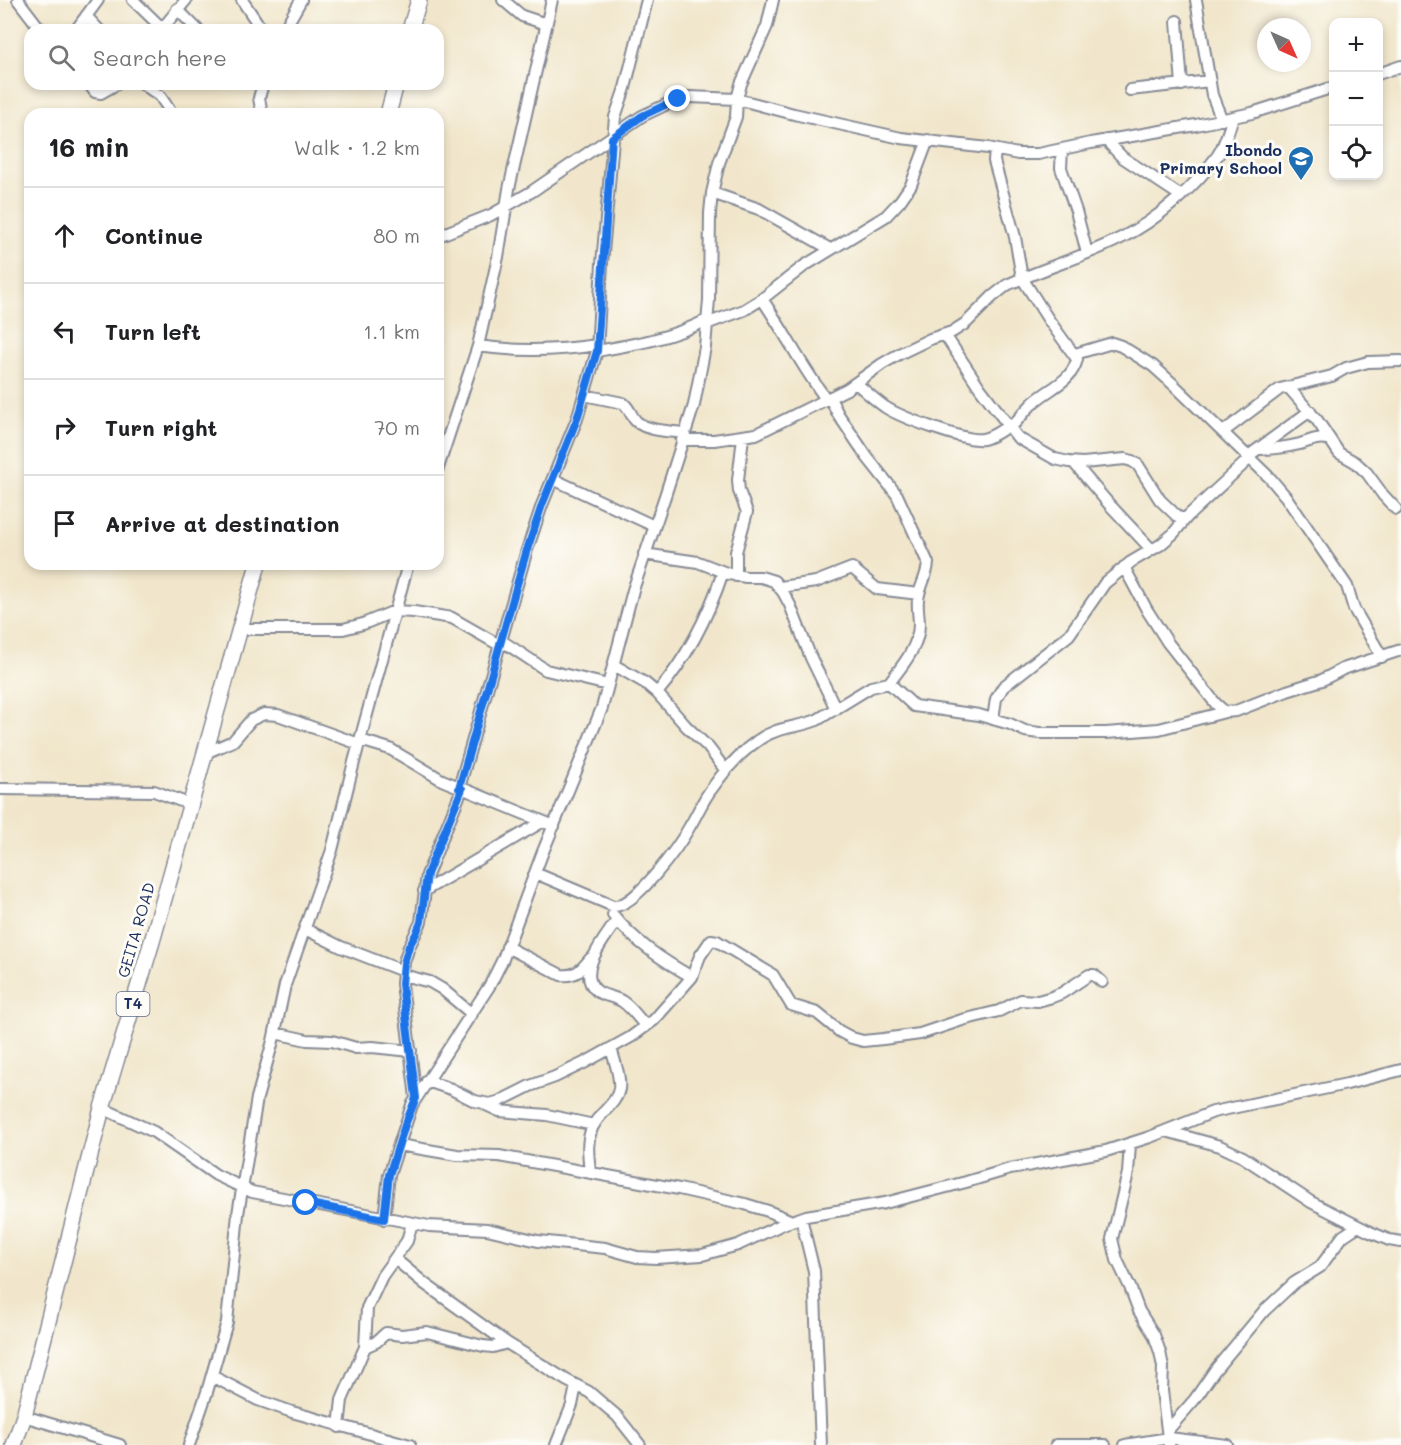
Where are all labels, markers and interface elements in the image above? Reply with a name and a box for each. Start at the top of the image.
north arrow [1257,18,1311,72]
map controls [1329,18,1383,180]
button: + [1329,18,1383,72]
search box [24,24,444,90]
icon: search [45,41,78,74]
text: Search here [93,43,227,72]
button: − [1329,72,1383,126]
route end [664,85,690,111]
button: locate [1329,126,1383,180]
text: 16 min [48,130,129,164]
text: Walk · 1.2 km [294,134,420,160]
place label: Ibondo Primary School [1159,139,1282,178]
school or university icon: Ibondo Primary School [1286,144,1316,182]
icon: ahead [48,219,81,252]
text: Continue [105,221,203,250]
text: 80 m [373,222,420,248]
icon: left [48,315,81,348]
text: Turn left [105,317,201,346]
text: 1.1 km [363,318,420,344]
icon: right [48,411,81,444]
text: Turn right [105,413,217,442]
text: 70 m [374,414,420,440]
icon: arrive [48,507,81,540]
text: Arrive at destination [105,509,340,538]
street label: GEITA ROAD [112,880,159,980]
road number: T4 [116,992,150,1016]
route start [292,1189,318,1215]

